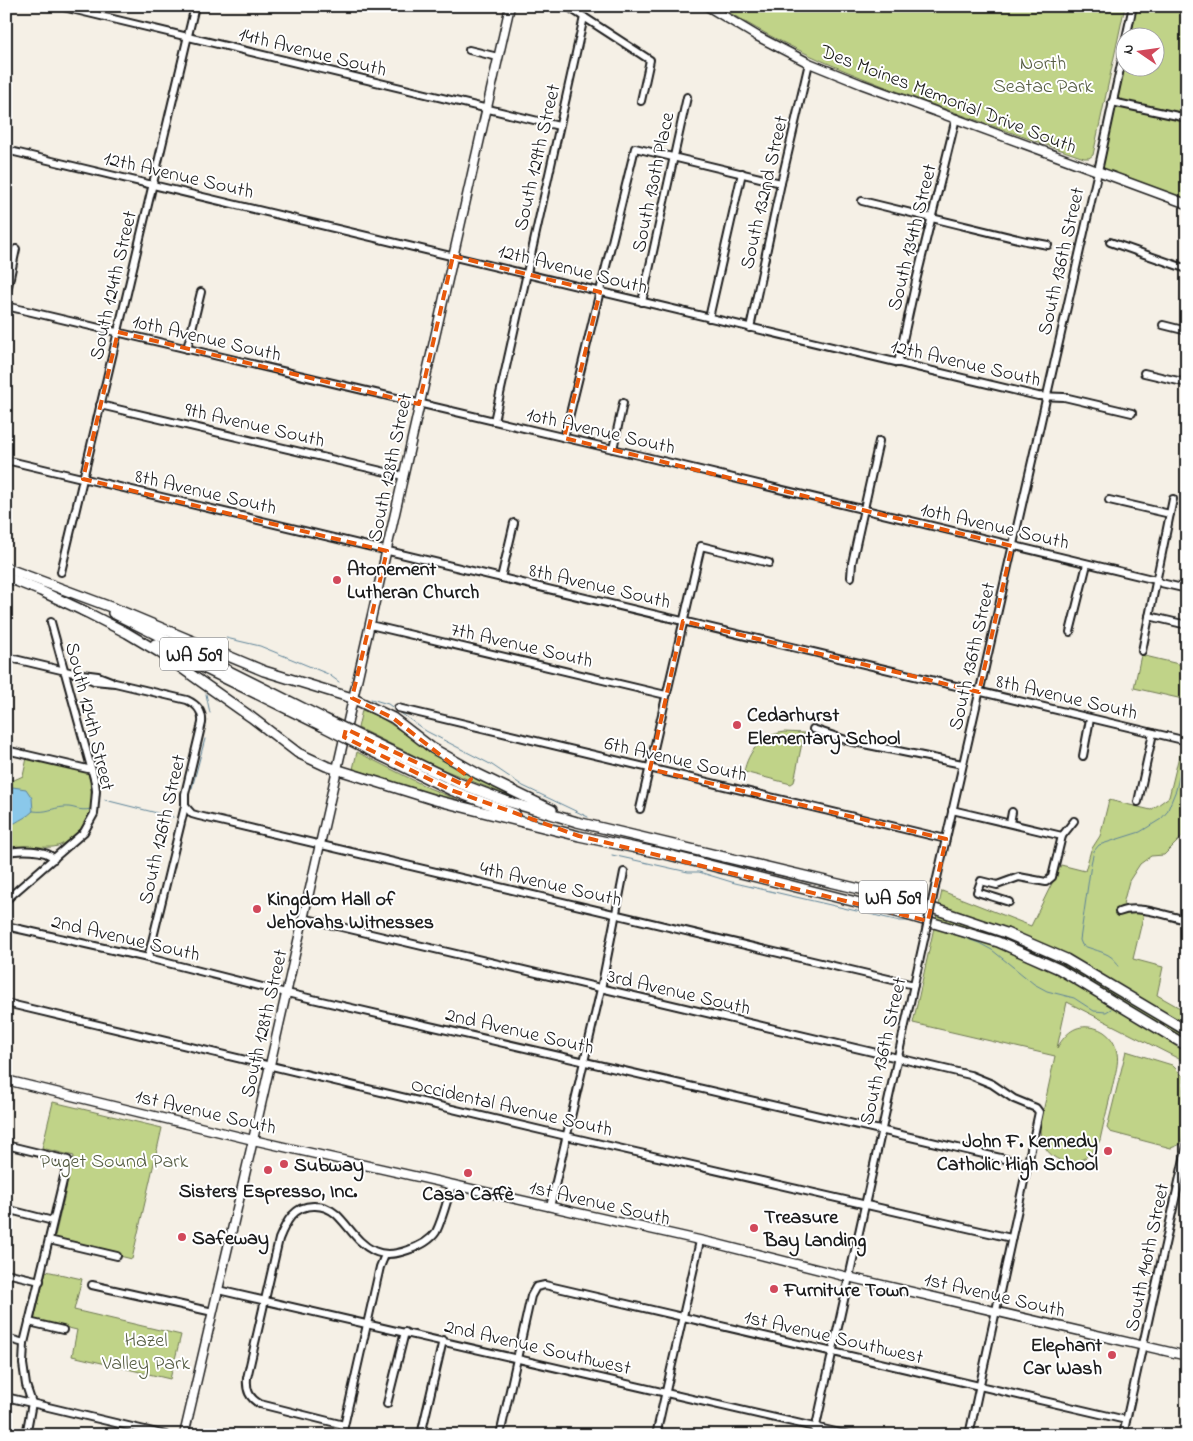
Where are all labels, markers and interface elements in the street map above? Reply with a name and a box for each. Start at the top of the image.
street label: 14th Avenue South [235,21,389,86]
north arrow [1116,28,1166,78]
street label: Des Moines Memorial Drive South [815,38,1081,163]
text: N [1118,42,1140,56]
park label: North Seatac Park [993,50,1093,102]
street label: South 129th Street [507,81,569,234]
street label: South 130th Place [625,110,683,255]
street label: South 132nd Street [734,113,797,272]
street label: 12th Avenue South [101,145,256,208]
street label: South 134th Street [881,161,946,314]
street label: South 136th Street [1031,185,1094,338]
street label: South 124th Street [83,208,146,363]
street label: 12th Avenue South [495,238,650,303]
street label: 10th Avenue South [129,308,284,371]
street label: 12th Avenue South [888,333,1043,396]
street label: South 128th Street [362,390,421,545]
street label: 9th Avenue South [182,396,327,457]
street label: 10th Avenue South [523,401,678,464]
street label: 8th Avenue South [132,463,279,524]
street label: 10th Avenue South [917,496,1072,559]
place label: Atonement Lutheran Church [347,556,479,608]
street label: 8th Avenue South [526,557,673,618]
marker: Atonement Lutheran Church [331,574,343,586]
street label: South 136th Street [942,580,1005,733]
street label: 7th Avenue South [447,616,595,677]
road number: WA 509 [160,638,228,671]
street label: South 124th Street [56,639,121,794]
street label: 8th Avenue South [993,668,1140,729]
place label: Cedarhurst Elementary School [747,702,900,755]
marker: Cedarhurst Elementary School [731,719,743,731]
street label: 6th Avenue South [601,730,750,791]
street label: South 126th Street [132,752,195,907]
street label: 4th Avenue South [476,855,624,916]
road number: WA 509 [859,880,927,914]
place label: Kingdom Hall of Jehovahs Witnesses [267,886,434,938]
marker: Kingdom Hall of Jehovahs Witnesses [251,903,263,915]
street label: 2nd Avenue South [48,908,203,971]
street label: South 128th Street [234,946,297,1101]
street label: 3rd Avenue South [604,963,753,1024]
street label: South 136th Street [853,975,916,1128]
street label: 2nd Avenue South [442,1001,597,1064]
street label: Occidental Avenue South [408,1071,615,1146]
street label: 1st Avenue South [132,1083,279,1144]
place label: John F. Kennedy Catholic High School [937,1128,1098,1181]
marker: John F. Kennedy Catholic High School [1102,1145,1114,1157]
park label: Puget Sound Park [40,1148,188,1178]
place label: Subway [294,1152,364,1182]
marker: Subway [278,1158,290,1170]
marker: Sisters Espresso, Inc. [262,1164,274,1176]
marker: Casa Caffè [462,1167,474,1179]
street label: 1st Avenue South [526,1174,673,1235]
place label: Sisters Espresso, Inc. [179,1178,357,1207]
place label: Casa Caffè [422,1181,515,1210]
street label: South 140th Street [1119,1181,1178,1334]
place label: Treasure Bay Landing [763,1204,866,1257]
marker: Treasure Bay Landing [748,1222,760,1234]
place label: Safeway [192,1225,269,1255]
marker: Safeway [176,1231,188,1243]
street label: 1st Avenue South [921,1266,1068,1327]
place label: Furniture Town [783,1277,909,1306]
marker: Furniture Town [768,1283,780,1295]
street label: 1st Avenue Southwest [741,1304,926,1373]
street label: 2nd Avenue Southwest [441,1313,634,1384]
park label: Hazel Valley Park [101,1327,190,1379]
place label: Elephant Car Wash [1023,1332,1102,1384]
marker: Elephant Car Wash [1106,1349,1118,1361]

